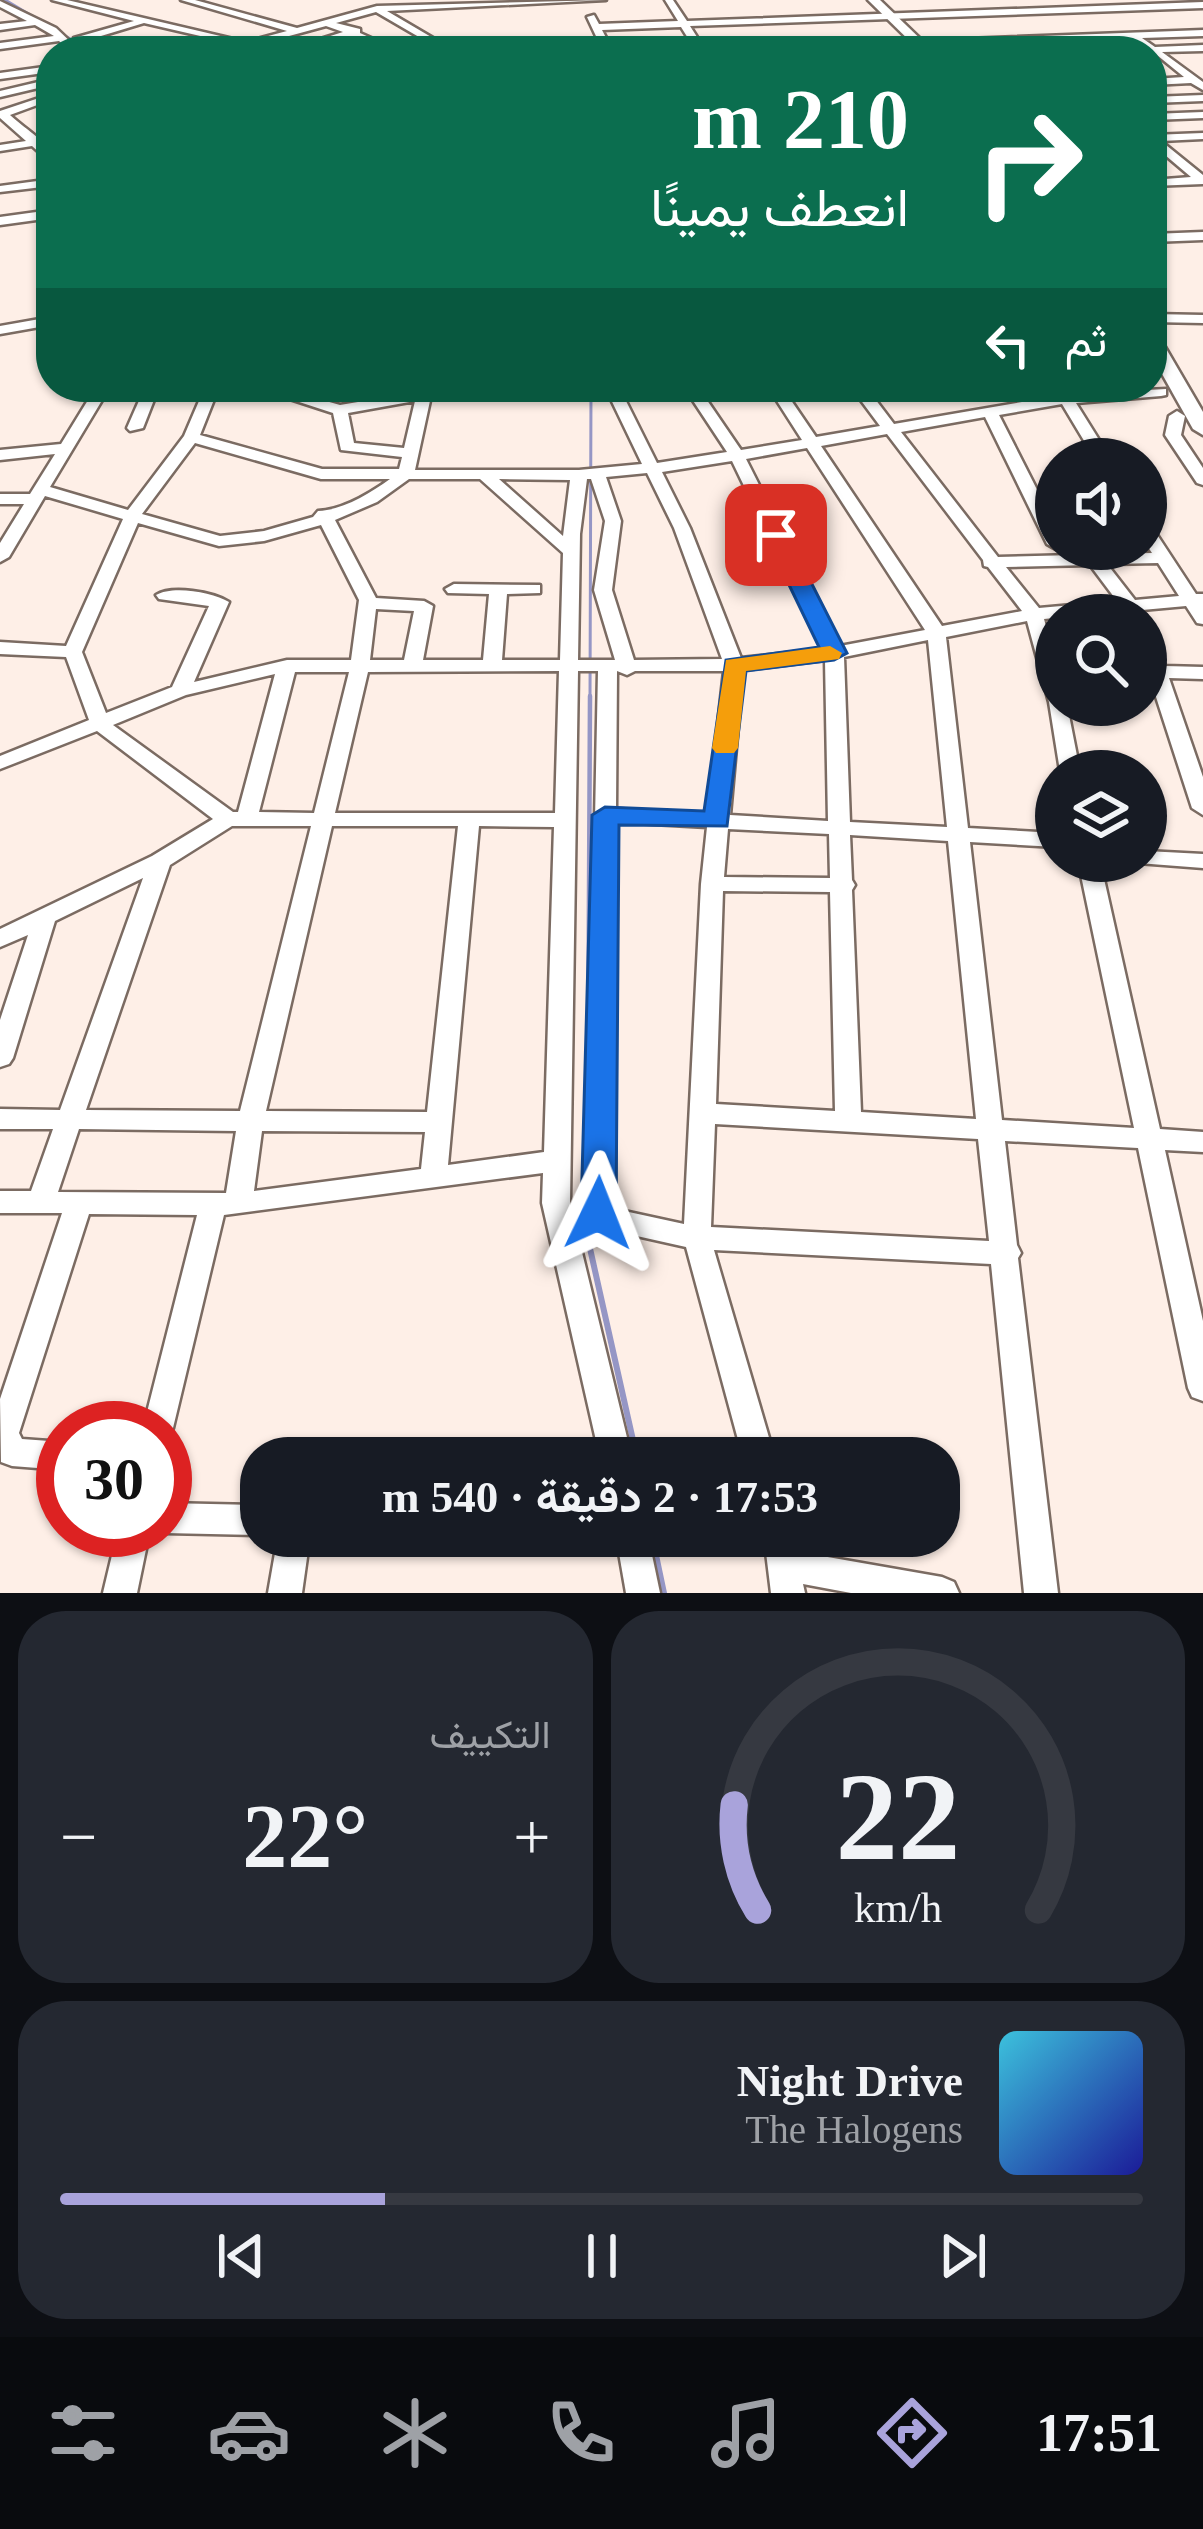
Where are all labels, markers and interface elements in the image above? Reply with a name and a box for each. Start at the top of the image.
text: 210 m [692,73,909,166]
icon: right [951,84,1107,240]
text: انعطف يمينًا [650,178,909,238]
icon: left [975,312,1041,378]
text: ثم [1065,316,1107,366]
map controls [1035,438,1167,882]
button: sound [1035,438,1167,570]
pin [725,484,827,586]
icon: arrive [743,502,809,568]
button: search [1035,594,1167,726]
button: layers [1035,750,1167,882]
position arrow [535,1150,661,1276]
speed limit sign: 30 [36,1401,192,1557]
text: 17:53 · 2 دقيقة · 540 m [382,1472,818,1522]
text: التكييف [430,1713,551,1756]
text: 22 [835,1748,960,1886]
text: 22° [242,1787,368,1886]
text: − [60,1800,97,1873]
text: + [513,1800,551,1873]
text: km/h [854,1884,942,1931]
text: Night Drive [737,2056,963,2106]
text: The Halogens [745,2108,963,2151]
icon: previous [208,2223,274,2289]
icon: pause [569,2223,635,2289]
icon: next [930,2223,996,2289]
icon: filters [41,2391,125,2475]
icon: car [207,2391,291,2475]
icon: climate [373,2391,457,2475]
icon: phone [539,2391,623,2475]
icon: music [704,2391,788,2475]
icon: directions [870,2391,954,2475]
text: 17:51 [1036,2403,1162,2463]

